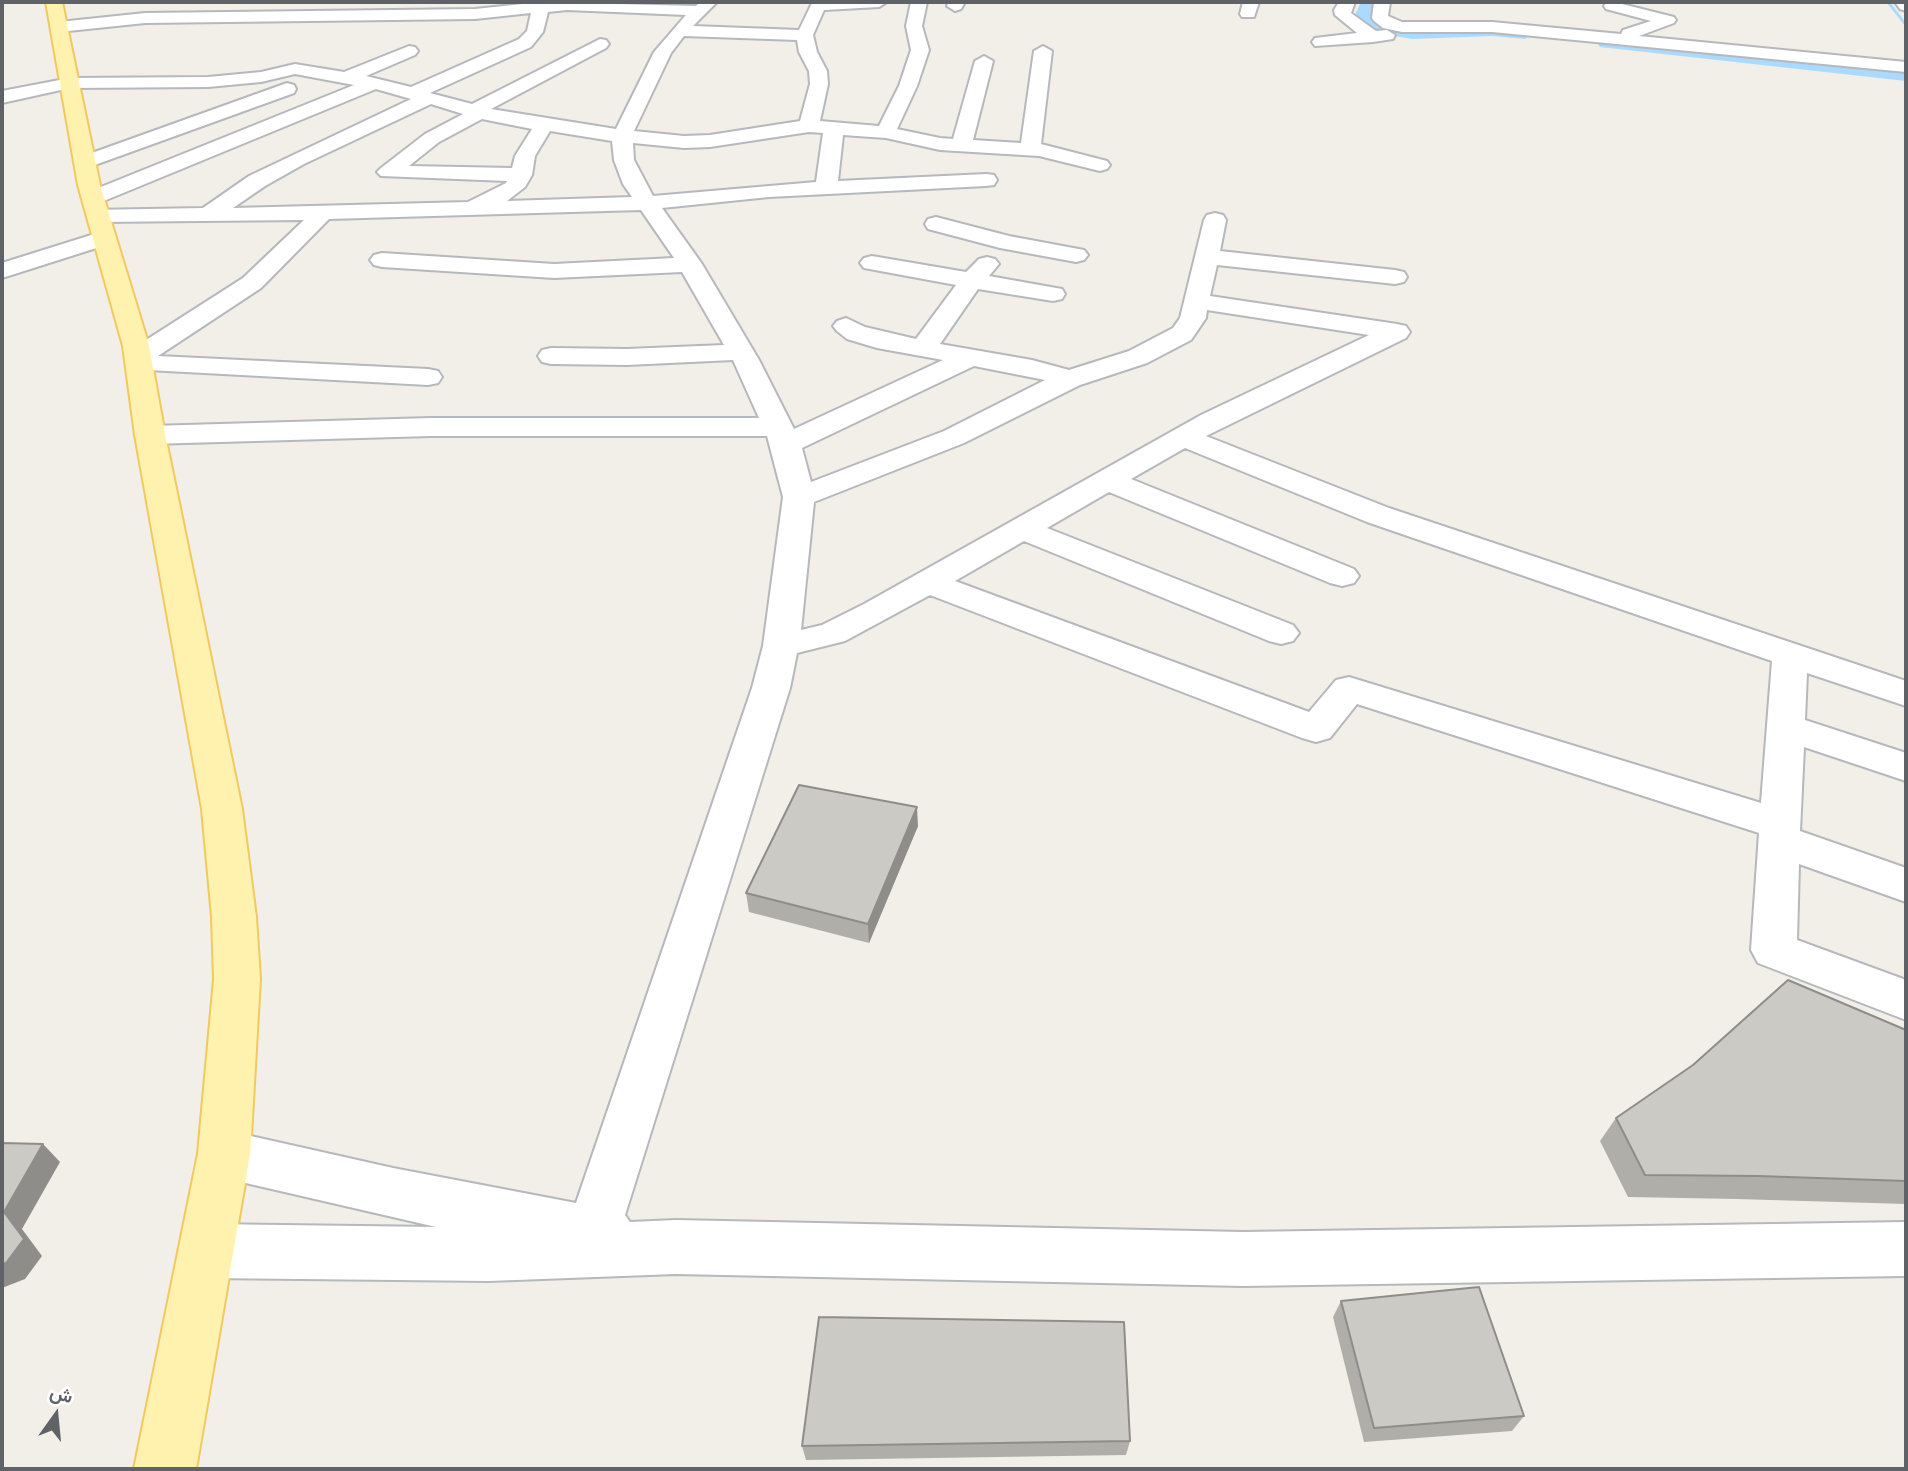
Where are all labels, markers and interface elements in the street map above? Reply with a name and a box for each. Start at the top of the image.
north arrow [21,1380,91,1450]
text: ش [48,1380,76,1408]

